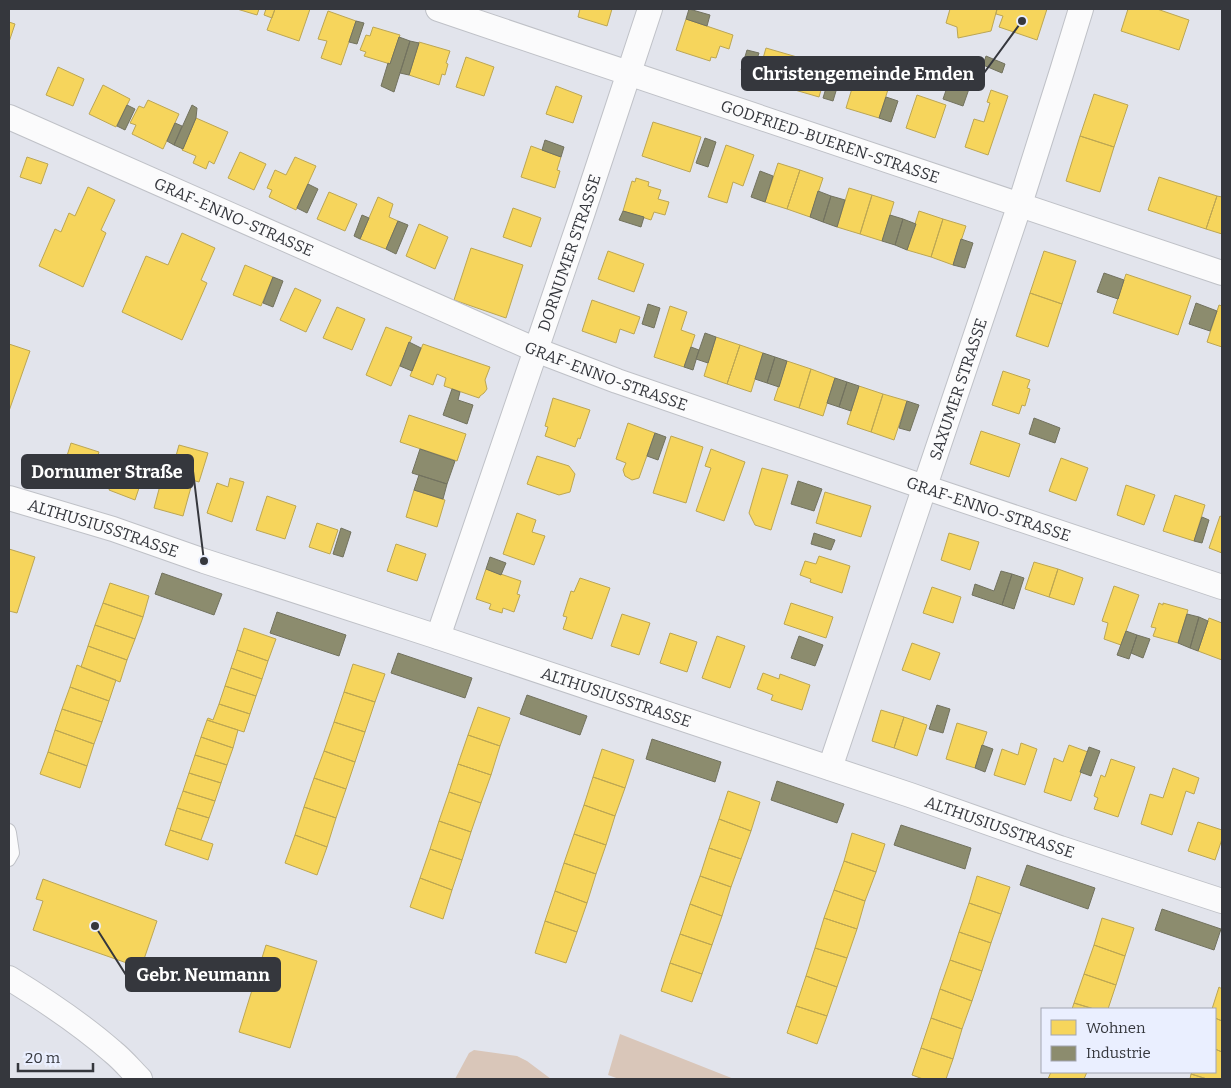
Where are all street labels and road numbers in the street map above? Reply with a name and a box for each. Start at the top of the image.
street label: GODFRIED-BUEREN-STRASSE [718,96,942,187]
street label: DORNUMER STRASSE [534,172,605,334]
street label: GRAF-ENNO-STRASSE [151,173,316,260]
street label: SAXUMER STRASSE [925,316,991,463]
street label: GRAF-ENNO-STRASSE [522,337,690,415]
street label: GRAF-ENNO-STRASSE [904,473,1073,546]
street label: ALTHUSIUSSTRASSE [26,495,181,561]
street label: ALTHUSIUSSTRASSE [539,663,694,731]
street label: ALTHUSIUSSTRASSE [922,792,1077,862]

